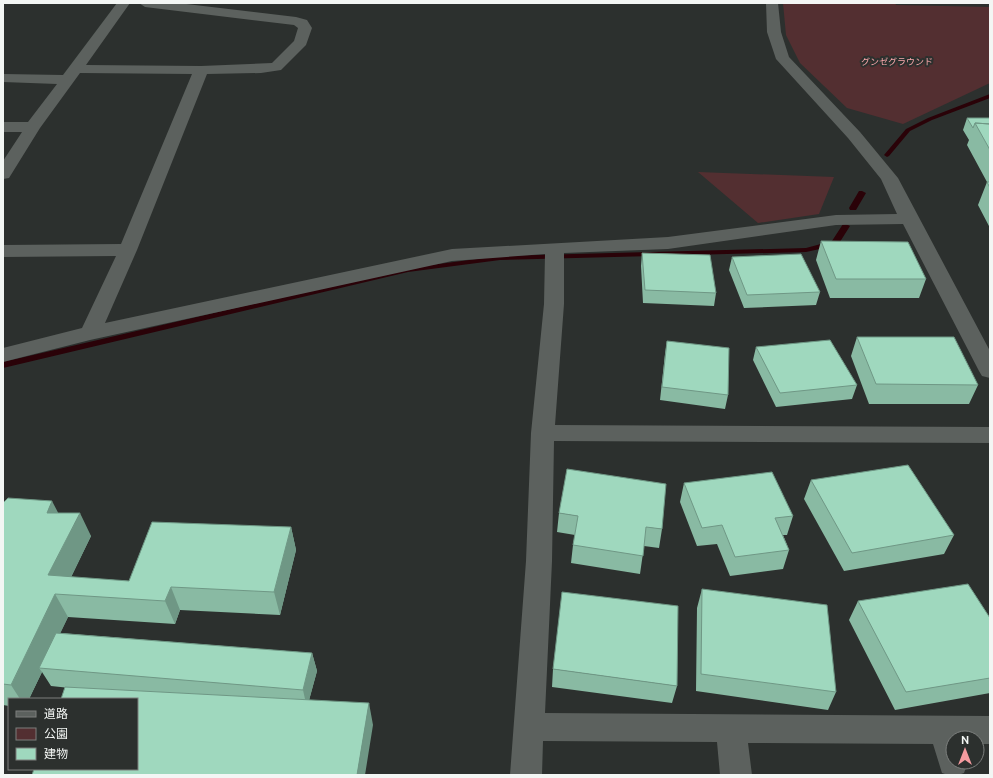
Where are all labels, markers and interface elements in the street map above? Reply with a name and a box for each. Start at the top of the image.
park label: グンゼグラウンド [861,57,933,67]
legend [8,698,138,770]
text: 道路 [44,707,68,720]
text: 公園 [44,727,68,740]
north arrow [945,730,985,770]
text: N [961,734,969,746]
text: 建物 [44,747,68,760]

